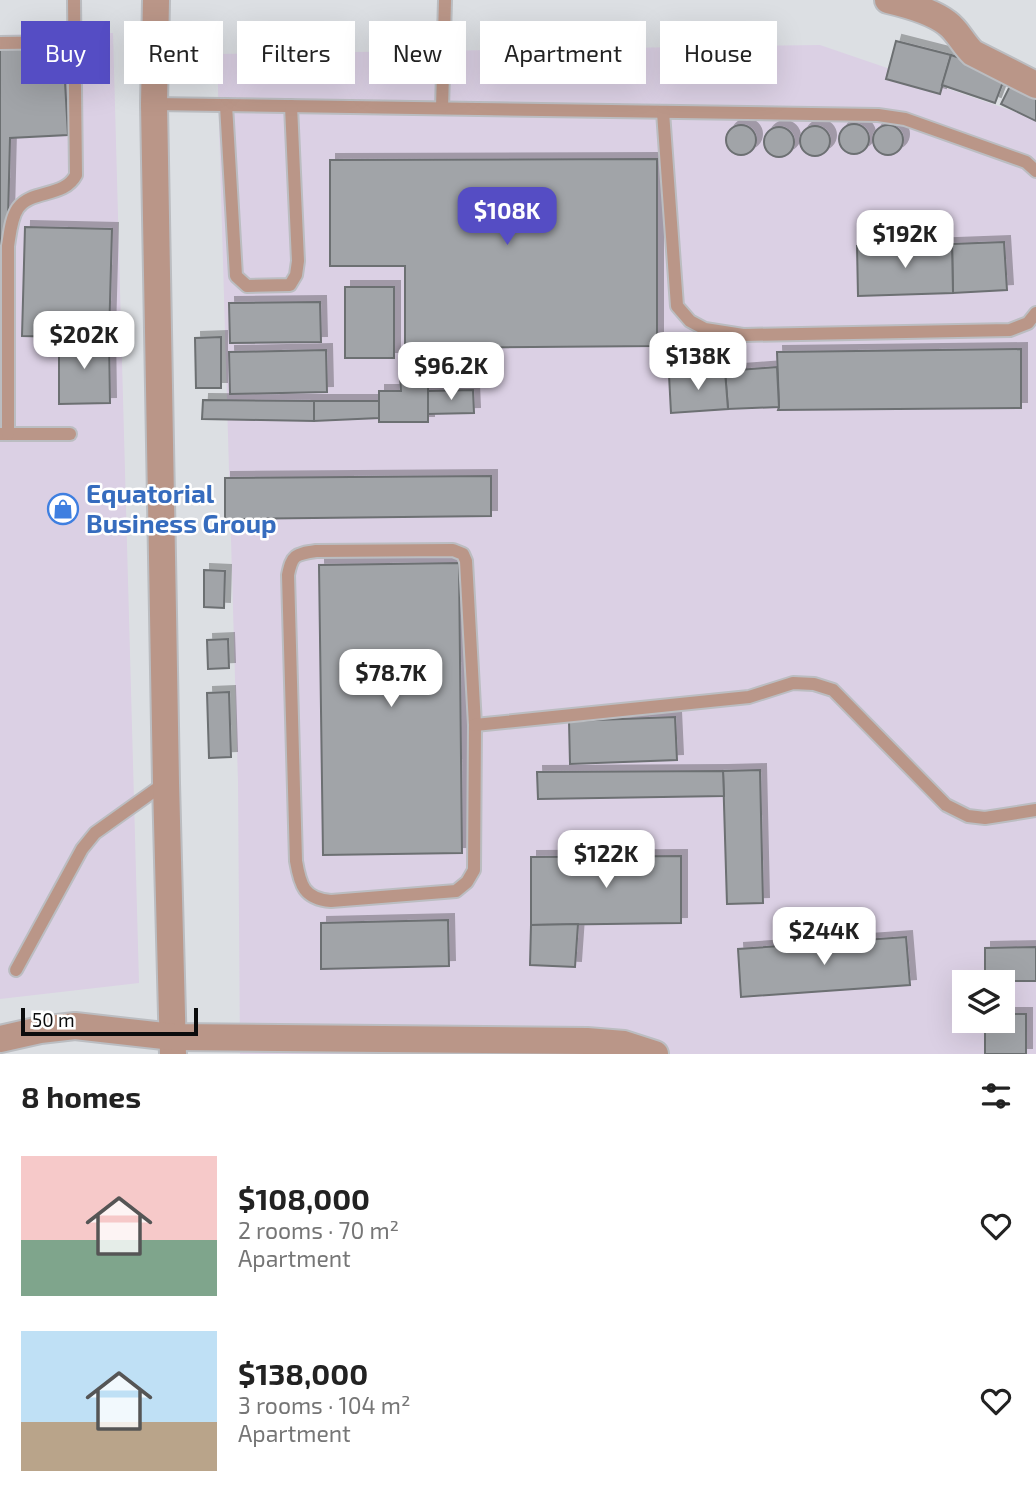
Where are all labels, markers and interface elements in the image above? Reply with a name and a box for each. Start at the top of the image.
chip: Buy [21,21,110,84]
chip: Rent [124,21,223,84]
chip: Filters [237,21,355,84]
chip: New [369,21,466,84]
chip: Apartment [480,21,646,84]
chip: House [660,21,777,84]
pin: $108K [458,188,556,247]
text: $108K [474,196,540,224]
pin: $192K [856,210,954,270]
text: $192K [873,219,937,247]
pin: $202K [35,312,133,371]
text: $202K [49,320,119,348]
pin: $138K [649,332,747,392]
text: $138K [665,341,731,369]
pin: $96.2K [394,342,508,402]
text: $96.2K [414,351,488,379]
place label: Equatorial Business Group [86,477,277,538]
shop icon: Equatorial Business Group [46,492,80,526]
pin: $78.7K [334,650,448,709]
text: $78.7K [355,658,427,686]
pin: $122K [557,830,655,890]
text: $122K [574,839,638,867]
pin: $244K [775,908,873,967]
text: $244K [789,916,859,944]
map controls [952,970,1015,1033]
button: layers [952,970,1015,1033]
scale bar [21,1005,198,1037]
text: 50 m [32,1008,75,1031]
icon: filters [977,1077,1015,1115]
text: 8 homes [21,1078,141,1114]
text: $108,000 [238,1180,370,1216]
icon: home [77,1184,161,1268]
icon: heart [977,1207,1015,1245]
text: 2 rooms · 70 m² [238,1216,399,1244]
text: Apartment [238,1244,351,1272]
text: $138,000 [238,1355,368,1391]
icon: home [77,1359,161,1443]
icon: heart [977,1382,1015,1420]
text: 3 rooms · 104 m² [238,1391,410,1419]
text: Apartment [238,1419,351,1447]

